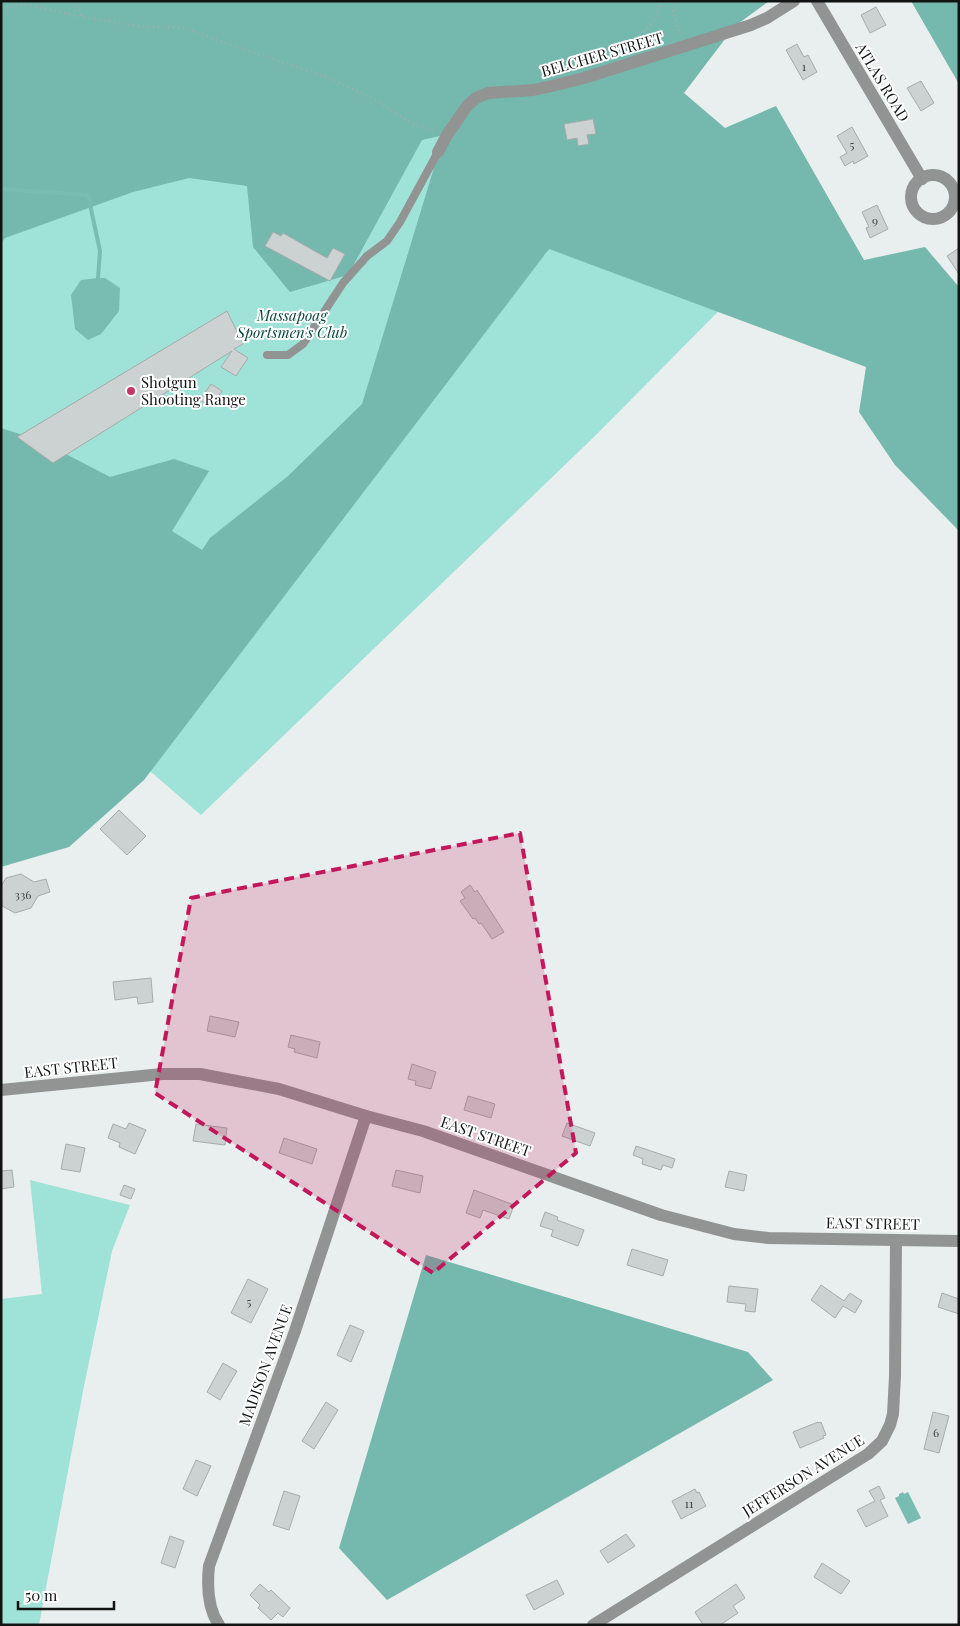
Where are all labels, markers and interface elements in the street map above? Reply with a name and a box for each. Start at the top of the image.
street label: BELCHER STREET [539,27,665,81]
street label: ATLAS ROAD [851,38,914,125]
house number: 1 [802,58,807,74]
house number: 5 [850,136,855,152]
house number: 9 [872,212,878,228]
park label: Massapoag Sportsmen's Club [236,305,347,342]
place label: Shotgun Shooting Range [141,372,246,409]
marker: Shotgun Shooting Range [125,385,137,397]
house number: 336 [14,886,32,902]
street label: EAST STREET [23,1052,119,1082]
street label: EAST STREET [438,1111,534,1161]
street label: EAST STREET [826,1212,920,1234]
house number: 5 [247,1293,252,1309]
street label: MADISON AVENUE [234,1301,296,1429]
house number: 6 [933,1424,939,1440]
street label: JEFFERSON AVENUE [737,1429,868,1521]
house number: 11 [685,1495,694,1511]
scale bar [18,1578,114,1610]
text: 50 m [25,1585,58,1605]

